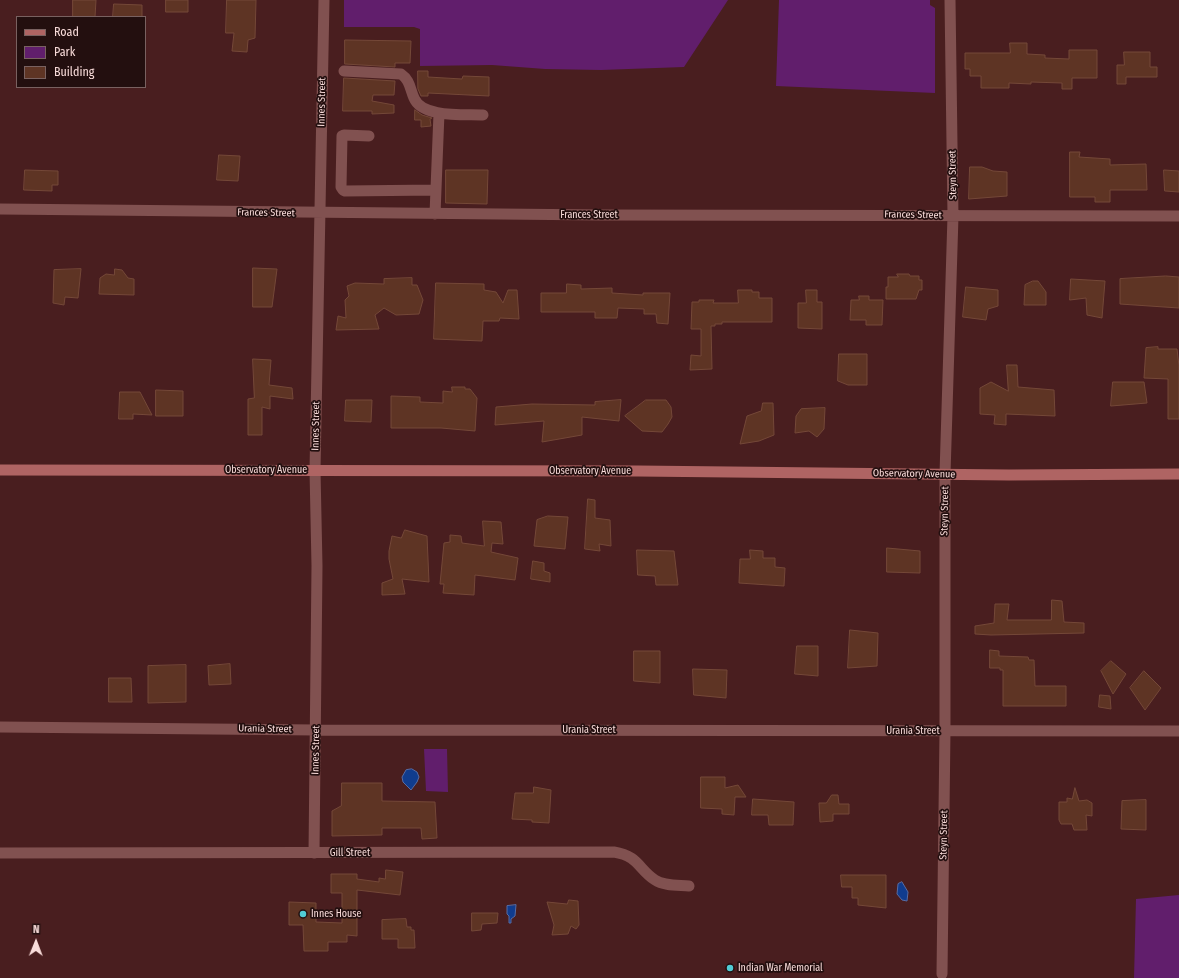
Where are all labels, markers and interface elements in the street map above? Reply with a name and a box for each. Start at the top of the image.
legend [16,16,146,88]
text: Road [54,25,79,39]
text: Park [54,45,75,59]
text: Building [54,65,94,79]
street label: Innes Street [316,77,328,127]
street label: Steyn Street [947,150,959,200]
street label: Frances Street [237,206,295,220]
street label: Frances Street [884,208,942,222]
street label: Frances Street [560,209,618,221]
street label: Innes Street [310,401,322,451]
street label: Observatory Avenue [225,464,307,476]
street label: Observatory Avenue [549,465,631,477]
street label: Observatory Avenue [873,467,955,481]
street label: Steyn Street [939,486,951,536]
street label: Urania Street [238,723,292,735]
street label: Urania Street [562,724,616,736]
street label: Innes Street [310,725,322,775]
street label: Urania Street [886,725,940,737]
street label: Steyn Street [938,810,950,860]
street label: Gill Street [330,847,370,859]
place label: Innes House [311,908,361,920]
marker: Innes House [298,909,308,919]
north arrow [16,922,56,962]
text: N [33,923,40,936]
place label: Indian War Memorial [738,962,823,974]
marker: Indian War Memorial [725,963,735,973]

